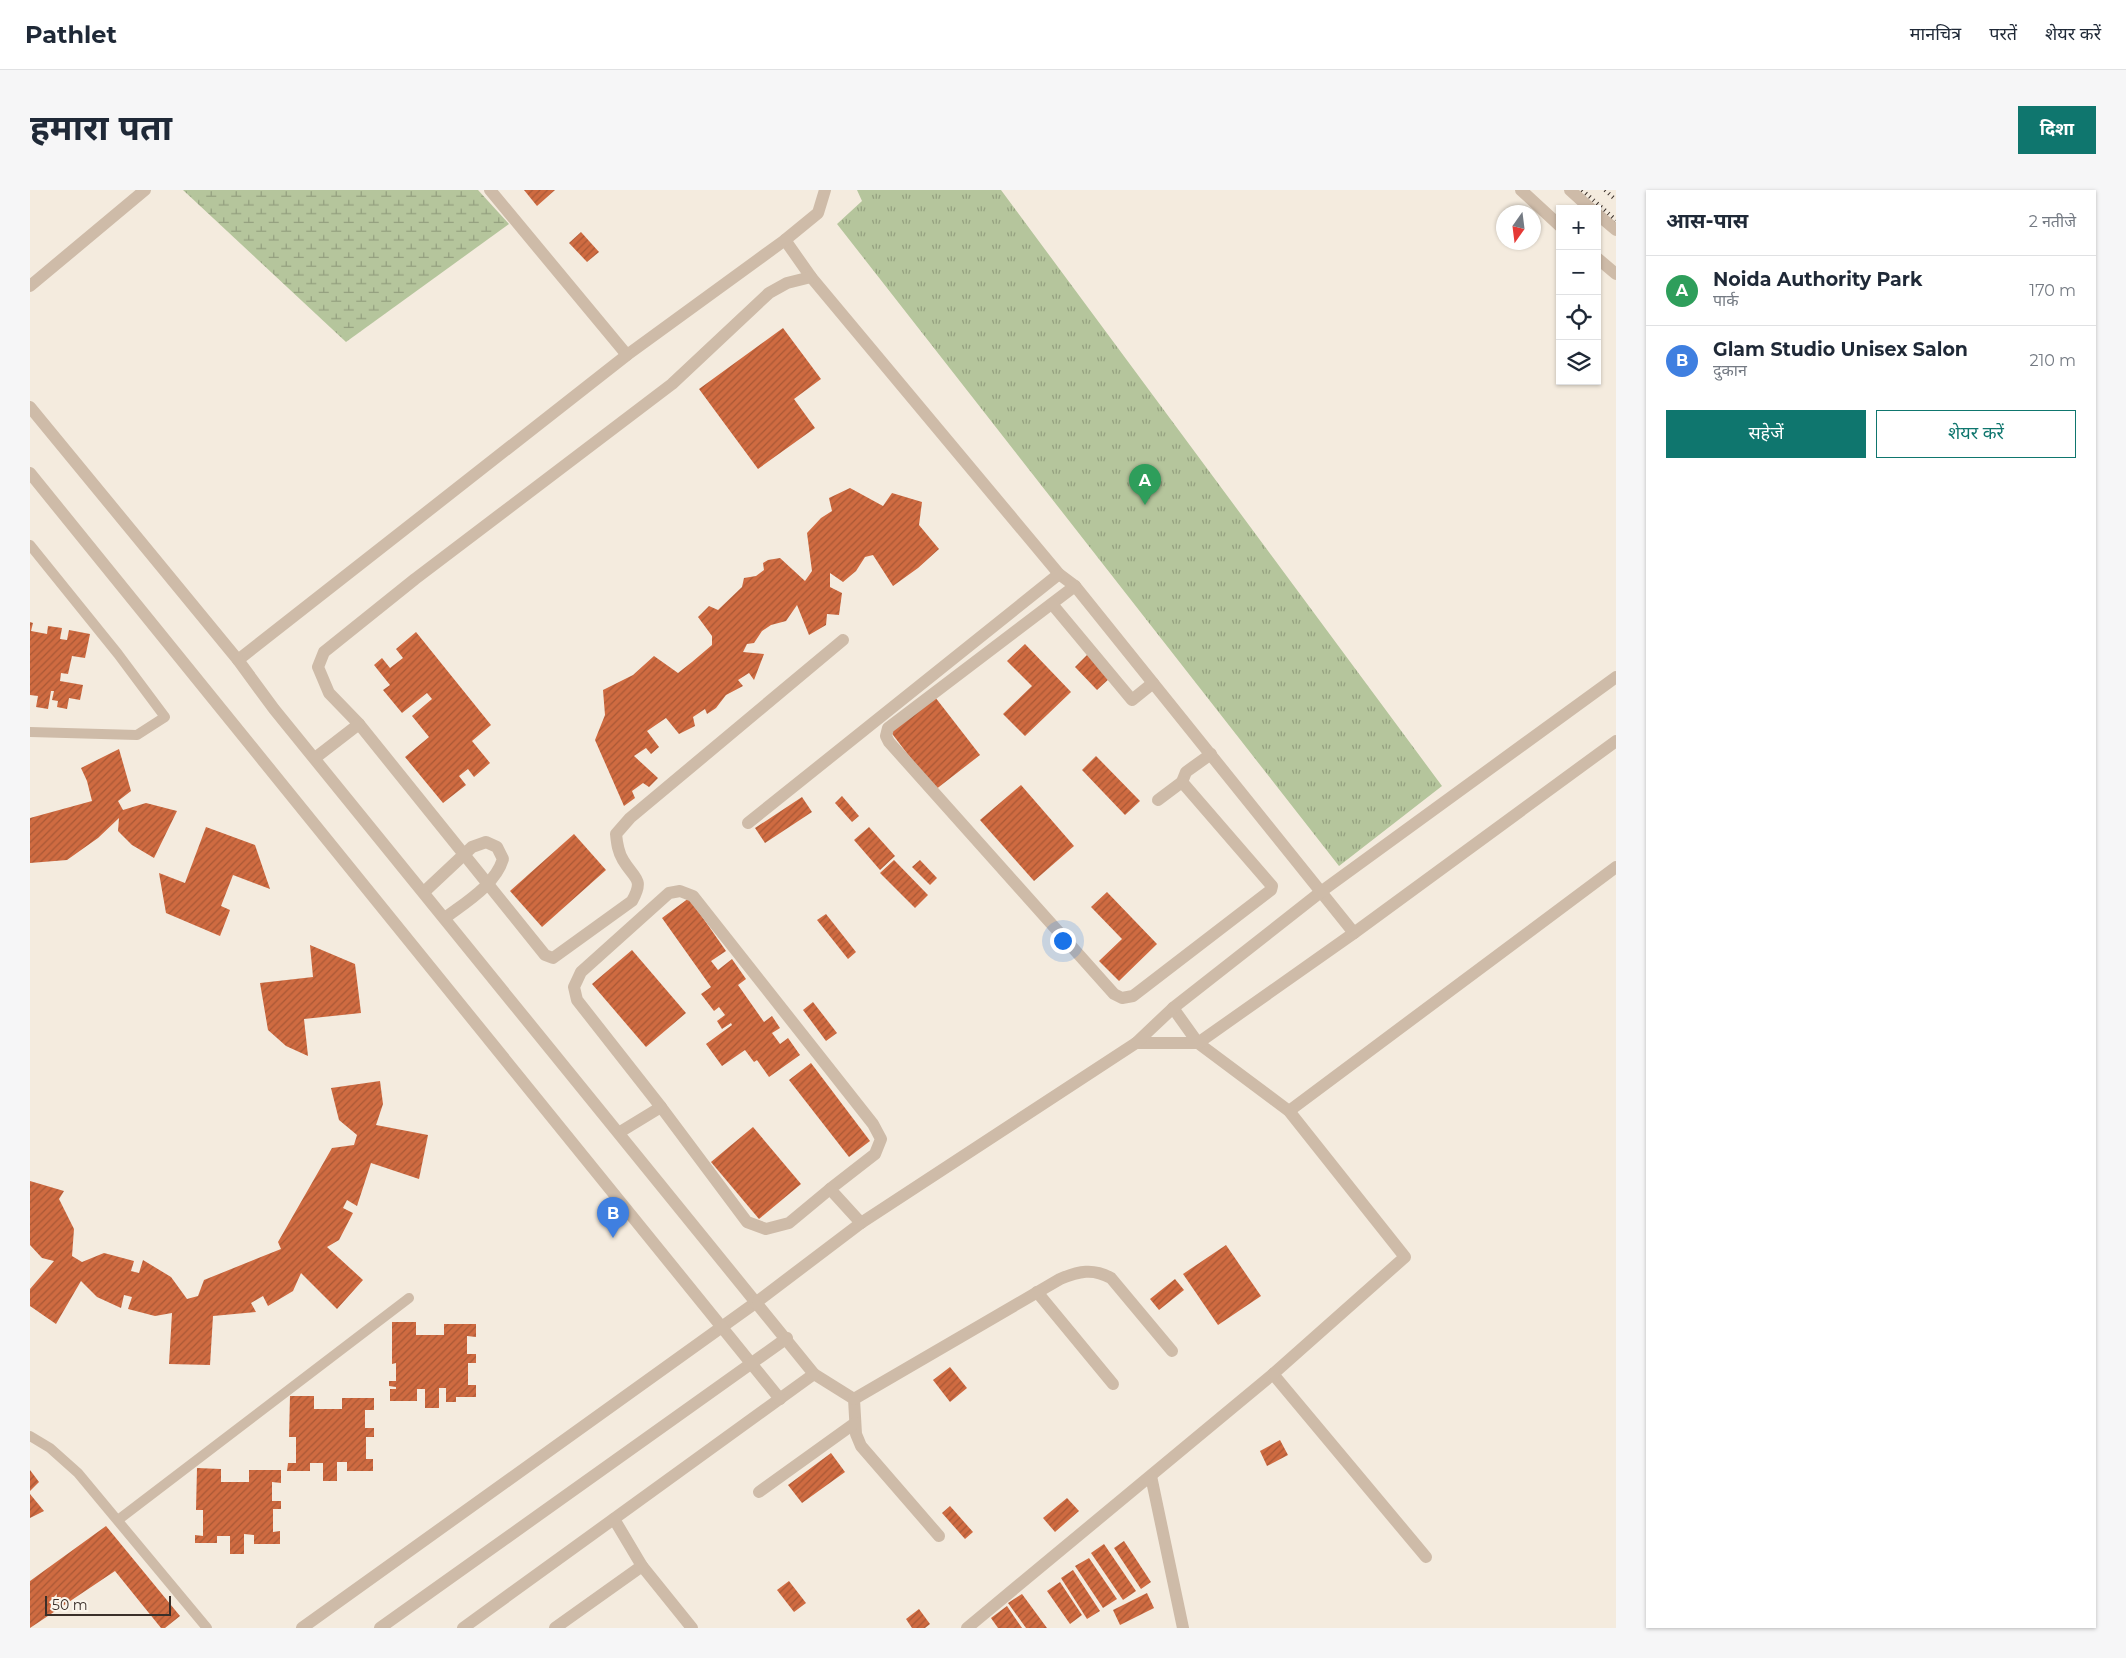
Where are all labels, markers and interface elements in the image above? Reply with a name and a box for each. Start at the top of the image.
text: Pathlet [25,20,117,49]
text: मानचित्र [1910,23,1961,45]
text: परतें [1989,23,2017,45]
text: शेयर करें [2045,23,2101,45]
text: हमारा पता [30,106,172,149]
button: दिशा [2018,106,2096,154]
north arrow [1496,205,1541,250]
map controls [1556,205,1601,385]
button: + [1556,205,1601,250]
text: आस-पास [1666,208,1748,233]
text: 2 नतीजे [2029,212,2076,231]
button: − [1556,250,1601,295]
text: Noida Authority Park [1713,268,1922,291]
text: A [1676,281,1688,300]
text: 170 m [2029,281,2076,300]
text: पार्क [1713,291,1739,310]
button: locate [1556,295,1601,340]
text: Glam Studio Unisex Salon [1713,338,1968,361]
button: layers [1556,340,1601,385]
text: B [1676,351,1688,370]
text: 210 m [2029,351,2076,370]
text: दुकान [1713,361,1747,380]
button: सहेजें [1666,410,1866,458]
button: शेयर करें [1876,410,2076,458]
pin: A [1129,464,1161,505]
your location [1050,928,1076,954]
pin: B [597,1197,629,1238]
scale bar [45,1593,171,1616]
text: 50 m [52,1596,88,1614]

